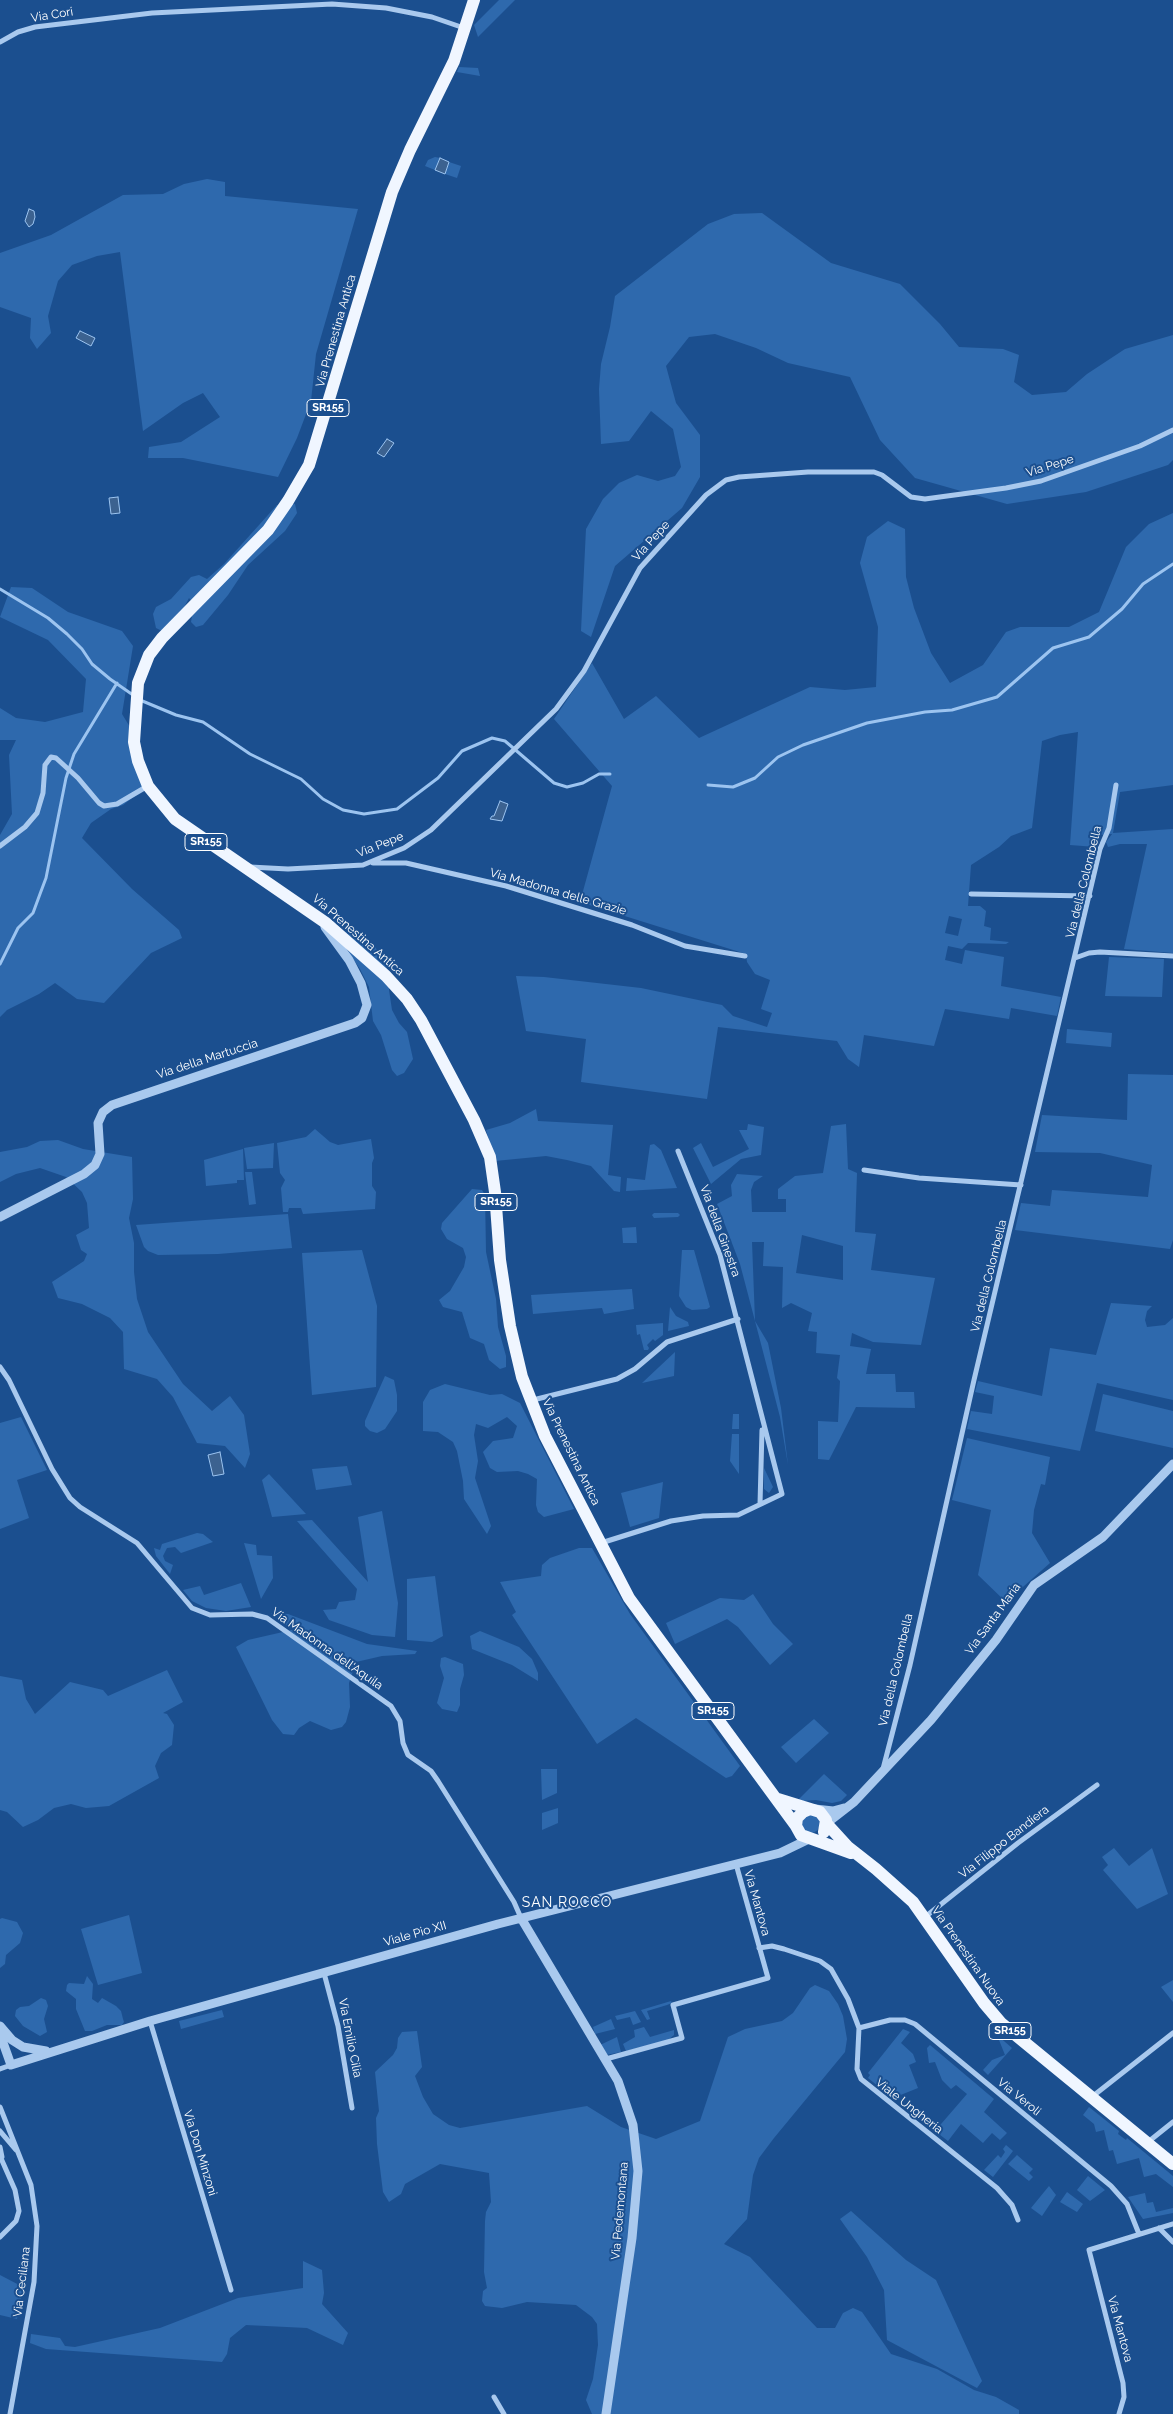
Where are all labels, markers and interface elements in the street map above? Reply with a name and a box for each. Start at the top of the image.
street label: Via Cori [30,5,74,25]
street label: Via Prenestina Antica [313,273,359,389]
road number: SR155 [307,399,349,416]
street label: Via Pepe [1024,452,1076,480]
street label: Via Pepe [629,518,673,564]
street label: Via della Colombella [1063,824,1105,940]
street label: Via Pepe [354,829,406,861]
road number: SR155 [185,834,227,850]
street label: Via Madonna delle Grazie [488,866,628,918]
street label: Via Prenestina Antica [309,891,407,979]
street label: Via della Martuccia [155,1036,259,1082]
street label: Via della Ginestra [697,1183,743,1279]
road number: SR155 [475,1194,517,1210]
street label: Via della Colombella [968,1218,1010,1334]
street label: Via Prenestina Antica [539,1396,603,1508]
street label: Via Santa Maria [962,1580,1024,1658]
street label: Via Madonna dell'Aquila [268,1605,386,1693]
street label: Via della Colombella [876,1612,916,1728]
road number: SR155 [692,1702,734,1720]
street label: Via Filippo Bandiera [956,1802,1052,1882]
street label: Via Mantova [741,1868,773,1938]
district label: SAN ROCCO [521,1895,613,1911]
street label: Via Prenestina Nuova [928,1904,1008,2008]
street label: Viale Pio XII [382,1918,448,1950]
street label: Via Emilio Cilia [335,1997,365,2079]
road number: SR155 [989,2022,1031,2040]
street label: Viale Ungheria [872,2075,946,2137]
street label: Via Veroli [994,2075,1044,2119]
street label: Via Don Minzoni [180,2108,220,2198]
street label: Via Pedemontana [609,2161,631,2261]
street label: Via Ceciliana [11,2246,33,2318]
street label: Via Mantova [1104,2294,1136,2364]

